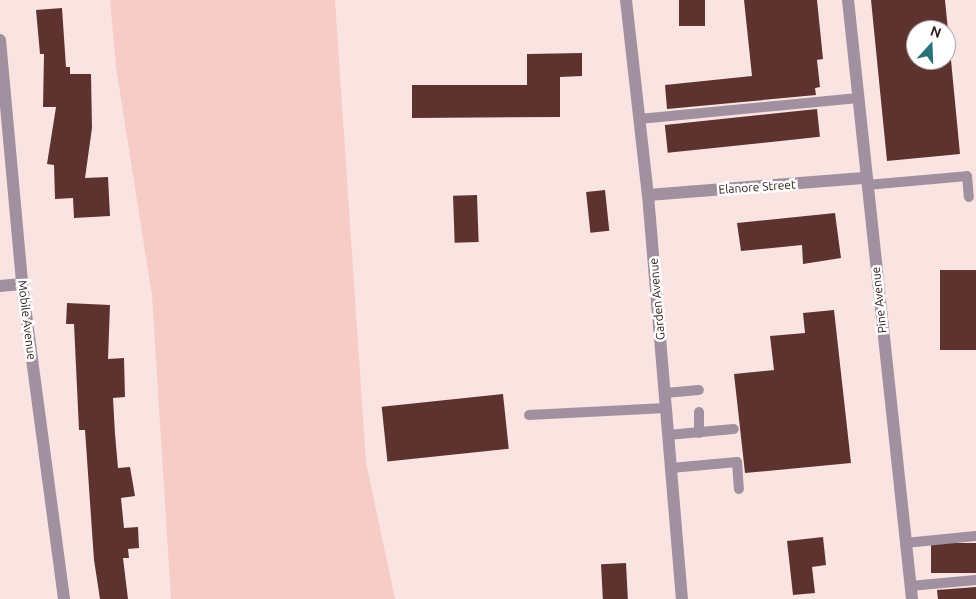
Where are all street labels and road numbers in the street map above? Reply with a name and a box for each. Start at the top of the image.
street label: Elanore Street [718,177,796,197]
street label: Garden Avenue [646,257,668,341]
street label: Pine Avenue [868,266,890,334]
street label: Mobile Avenue [15,279,39,361]

